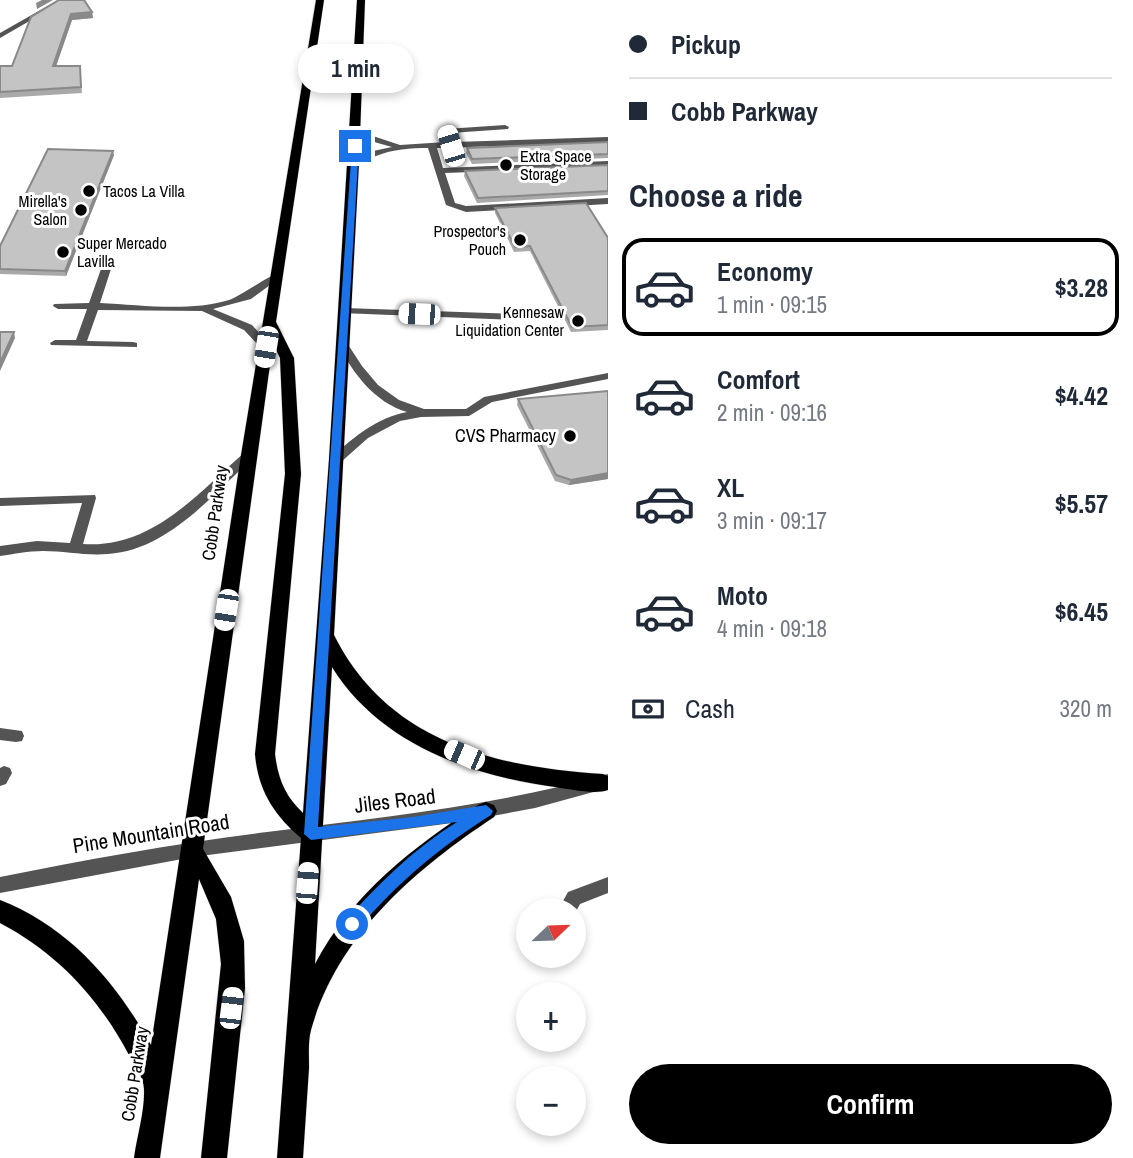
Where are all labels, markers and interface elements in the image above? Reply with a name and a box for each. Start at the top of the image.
text: Pickup [671,27,741,62]
callout: 1 min [297,44,413,94]
text: 1 min [331,53,381,84]
text: Cobb Parkway [671,94,818,129]
car [435,123,468,169]
route end [339,130,371,162]
place label: Extra Space Storage [520,145,591,185]
marker: Extra Space Storage [498,157,514,173]
text: Choose a ride [629,174,803,217]
place label: Tacos La Villa [103,180,185,202]
marker: Tacos La Villa [81,183,97,199]
place label: Mirella's Salon [19,190,67,230]
marker: Mirella's Salon [73,202,89,218]
place label: Prospector's Pouch [433,220,506,260]
place label: Super Mercado Lavilla [77,232,167,272]
marker: Prospector's Pouch [512,232,528,248]
marker: Super Mercado Lavilla [55,244,71,260]
text: Economy [717,254,813,289]
icon: car [633,256,696,319]
text: $3.28 [1055,270,1108,305]
text: 1 min · 09:15 [717,289,827,320]
place label: Kennesaw Liquidation Center [455,301,565,341]
car [398,303,441,325]
marker: Kennesaw Liquidation Center [570,313,586,329]
car [253,325,280,369]
text: Comfort [717,362,800,397]
icon: car [633,364,696,427]
text: $4.42 [1055,378,1108,413]
text: 2 min · 09:16 [717,397,827,428]
place label: CVS Pharmacy [455,423,557,448]
marker: CVS Pharmacy [562,428,578,444]
street label: Cobb Parkway [195,463,234,562]
text: XL [717,470,744,505]
icon: car [633,472,696,535]
text: $5.57 [1055,486,1108,521]
text: 3 min · 09:17 [717,505,827,536]
text: Moto [717,578,768,613]
icon: car [633,580,696,643]
car [213,588,240,632]
text: $6.45 [1055,594,1108,629]
text: 4 min · 09:18 [717,613,827,644]
icon: cash [629,690,667,728]
text: Cash [685,691,735,726]
text: 320 m [1060,693,1112,724]
car [441,737,488,773]
street label: Jiles Road [353,781,437,820]
street label: Pine Mountain Road [71,807,231,860]
car [296,861,319,905]
north arrow [516,898,586,968]
map controls [516,898,586,1136]
route start [336,908,368,940]
button: + [516,982,586,1052]
car [219,986,244,1030]
street label: Cobb Parkway [115,1024,154,1123]
button: Confirm [629,1064,1112,1144]
button: − [516,1066,586,1136]

